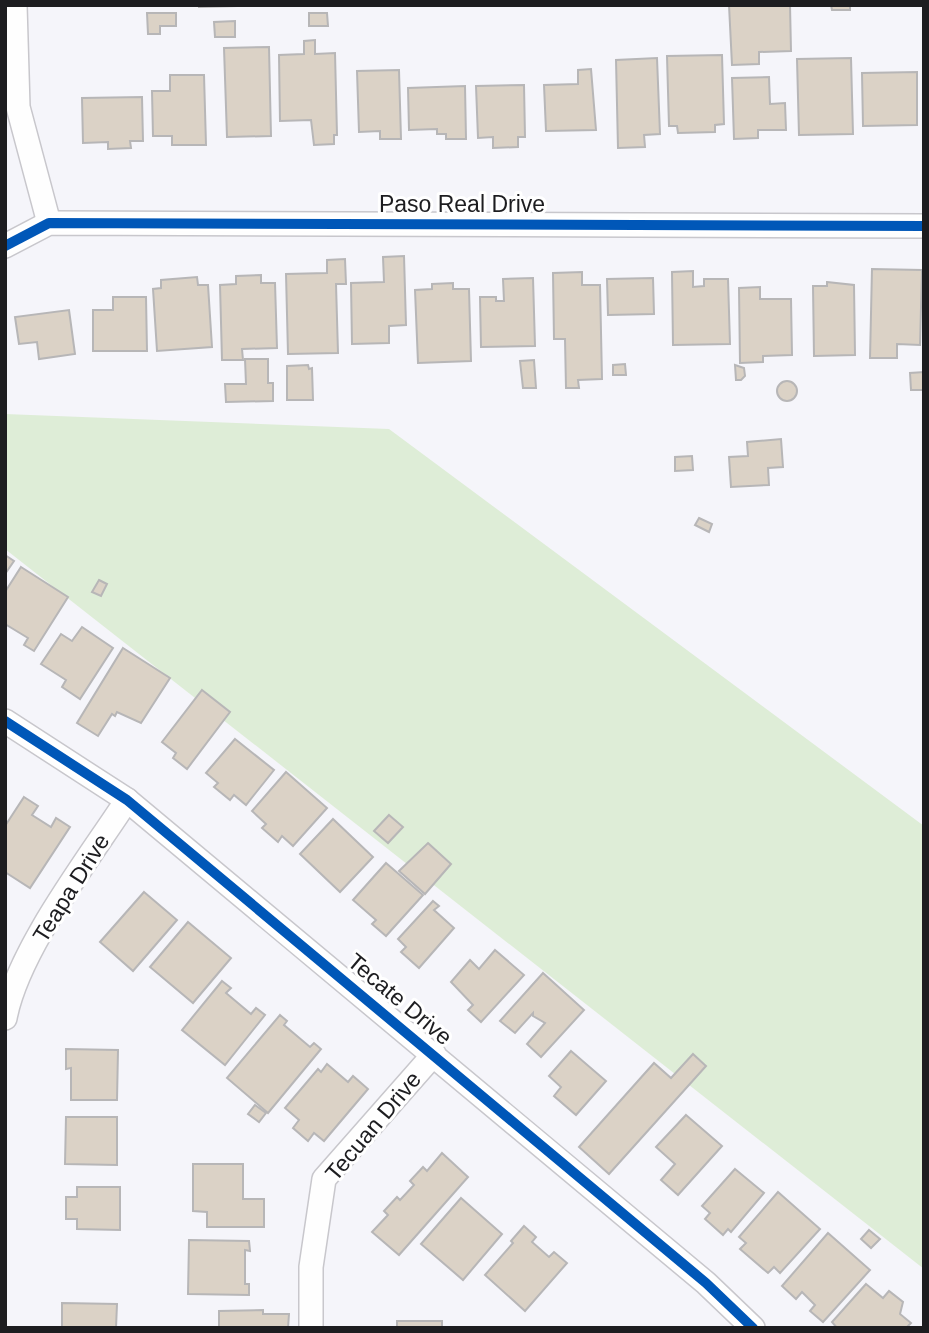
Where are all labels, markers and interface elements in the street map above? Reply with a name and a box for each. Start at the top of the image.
street label: Paso Real Drive [379,191,545,217]
street label: Teapa Drive [27,829,115,947]
street label: Tecate Drive [343,948,457,1050]
street label: Tecuan Drive [320,1066,426,1186]

